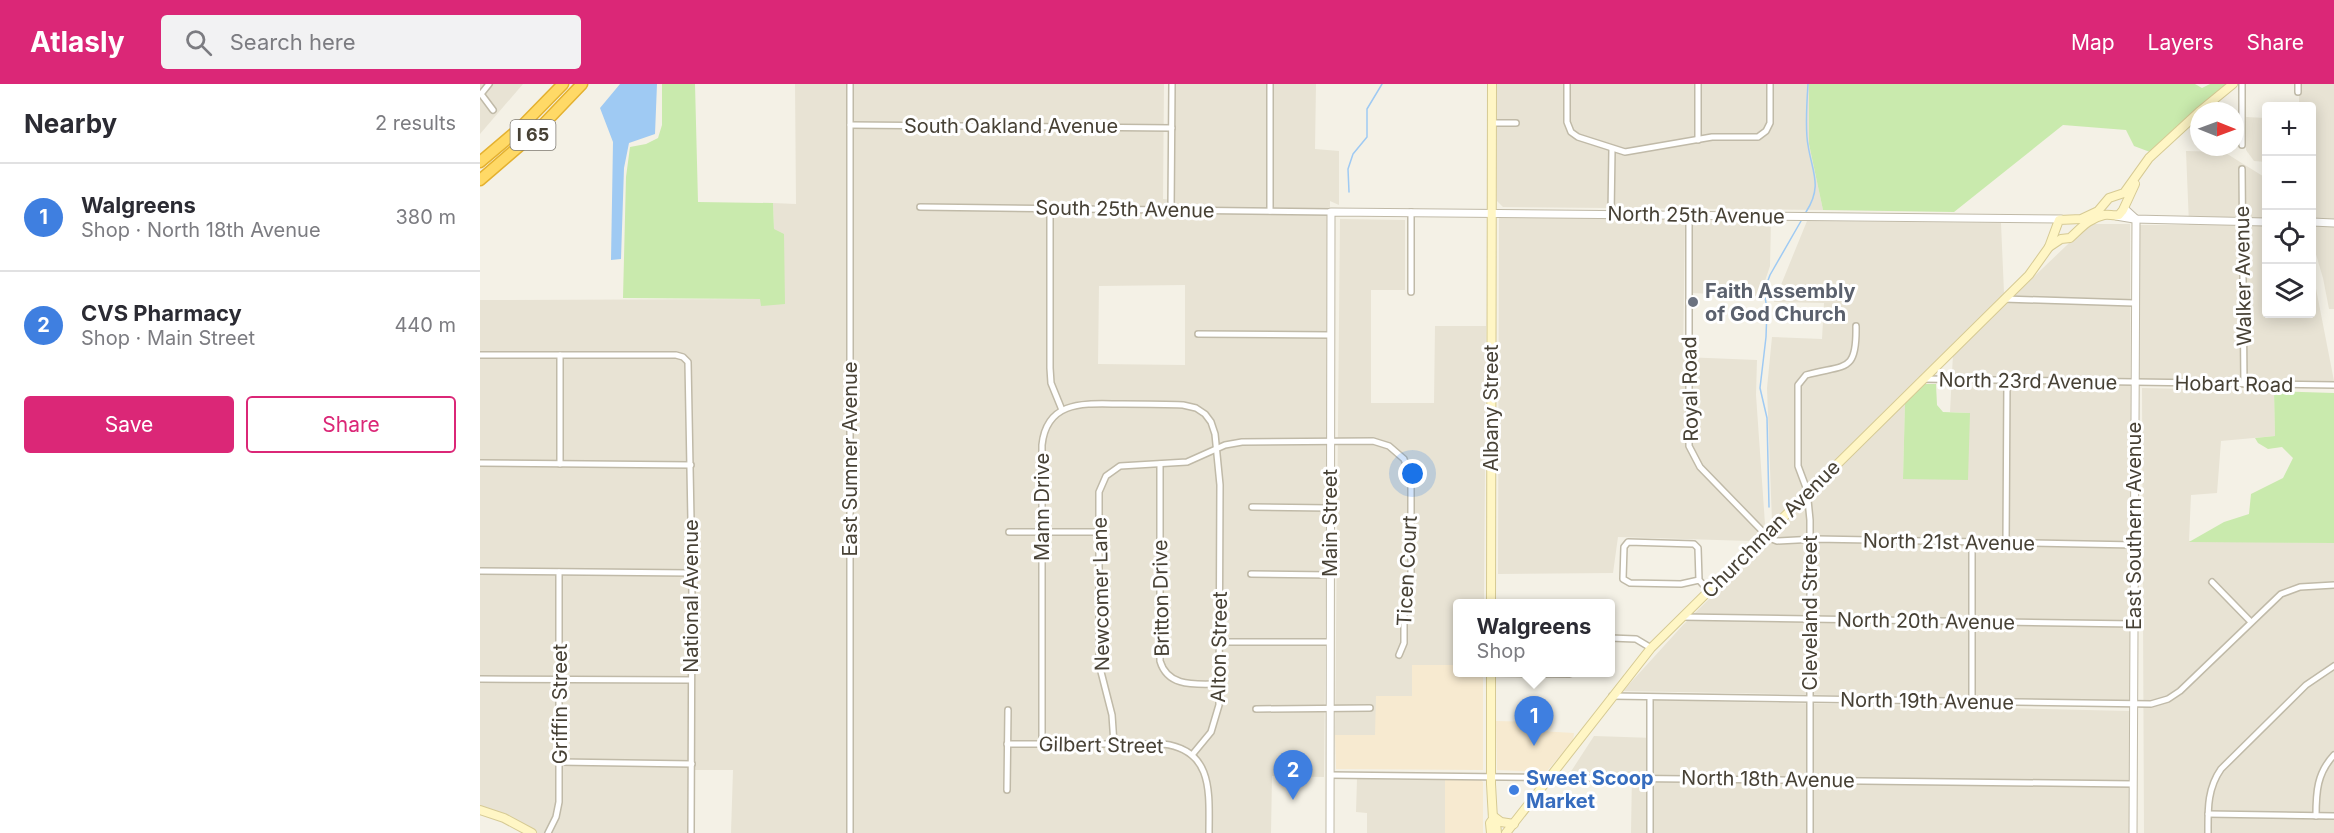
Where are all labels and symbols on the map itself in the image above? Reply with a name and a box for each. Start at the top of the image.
north arrow [2190,102,2244,156]
street label: South Oakland Avenue [904,114,1118,138]
road number: I 65 [511,120,556,150]
street label: South 25th Avenue [1035,195,1215,223]
street label: North 25th Avenue [1607,201,1785,229]
street label: Walker Avenue [2230,206,2256,346]
place label: Faith Assembly of God Church [1705,279,1856,326]
marker: Faith Assembly of God Church [1686,295,1700,309]
street label: Royal Road [1677,336,1703,442]
street label: Albany Street [1479,344,1503,472]
street label: East Sumner Avenue [838,361,862,557]
street label: North 23rd Avenue [1938,367,2118,395]
street label: Hobart Road [2174,371,2294,397]
street label: East Southern Avenue [2122,422,2146,630]
street label: Mann Drive [1030,453,1054,561]
street label: Churchman Avenue [1697,455,1845,603]
your location [1398,459,1427,488]
street label: Main Street [1318,469,1342,577]
street label: Ticen Court [1392,514,1422,627]
street label: Newcomer Lane [1088,517,1114,671]
street label: National Avenue [679,519,703,673]
street label: North 21st Avenue [1863,528,2035,556]
street label: Cleveland Street [1798,535,1822,691]
street label: Britton Drive [1148,539,1174,657]
street label: Alton Street [1206,591,1232,703]
street label: North 20th Avenue [1837,607,2015,635]
street label: Griffin Street [548,643,572,764]
street label: North 19th Avenue [1840,687,2014,715]
pin: 1 [1514,696,1554,746]
street label: Gilbert Street [1038,732,1164,758]
pin: 2 [1274,750,1312,800]
street label: North 18th Avenue [1681,765,1855,793]
place label: Sweet Scoop Market [1526,766,1654,813]
marker: Sweet Scoop Market [1507,783,1521,797]

